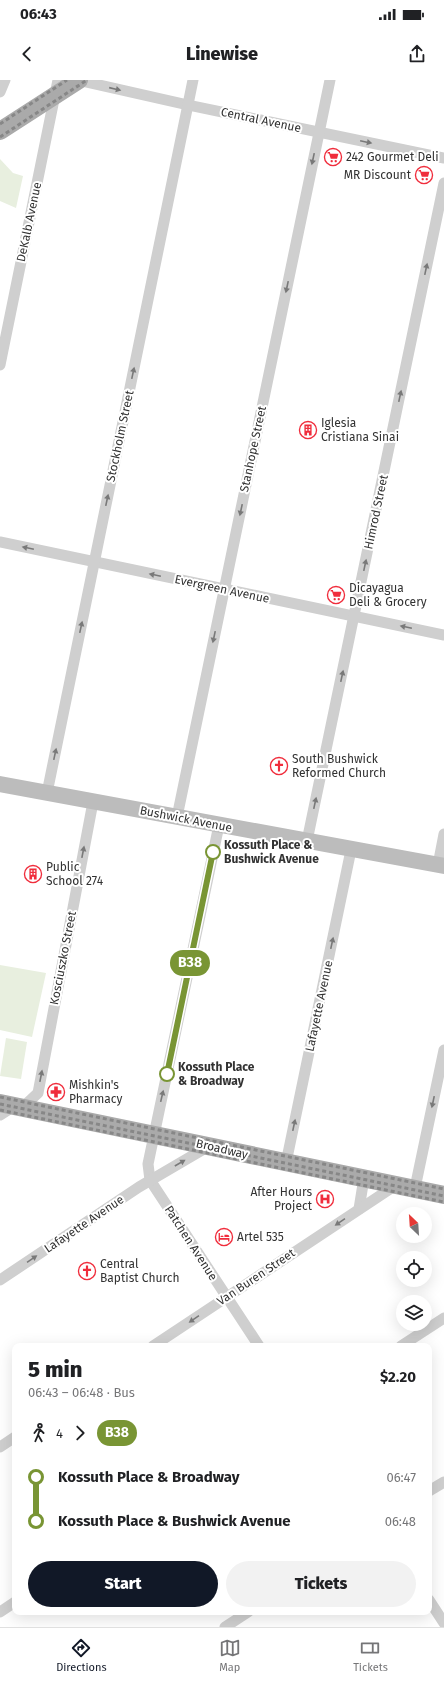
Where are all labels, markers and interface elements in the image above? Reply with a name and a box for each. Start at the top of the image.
text: 06:43 [20,5,57,23]
icon: back [16,43,38,65]
text: Linewise [186,43,258,65]
icon: share [406,43,428,65]
one-way arrow [109,86,122,92]
street label: Central Avenue [220,105,302,135]
one-way arrow [360,140,372,146]
supermarket icon: 242 Gourmet Deli [323,147,343,167]
place label: 242 Gourmet Deli [346,150,439,164]
one-way arrow [310,153,316,165]
supermarket icon: MR Discount [414,165,434,185]
place label: MR Discount [344,168,412,182]
street label: DeKalb Avenue [14,181,44,263]
one-way arrow [424,263,430,275]
one-way arrow [284,280,290,293]
one-way arrow [131,366,137,379]
street label: Stockholm Street [103,388,137,483]
one-way arrow [397,390,403,402]
street label: Stanhope Street [237,404,269,493]
place label: Iglesia Cristiana Sinai [321,416,399,444]
building icon: Iglesia Cristiana Sinai [298,420,318,440]
street label: Himrod Street [361,473,391,551]
one-way arrow [105,494,111,506]
one-way arrow [237,504,243,516]
one-way arrow [22,545,34,551]
one-way arrow [363,559,369,571]
one-way arrow [149,572,161,578]
street label: Evergreen Avenue [173,572,271,606]
place label: Dicayagua Deli & Grocery [349,581,427,609]
supermarket icon: Dicayagua Deli & Grocery [326,585,346,605]
one-way arrow [79,621,85,633]
one-way arrow [400,624,412,630]
one-way arrow [211,631,217,643]
one-way arrow [339,670,345,682]
one-way arrow [52,748,58,761]
place label: South Bushwick Reformed Church [292,752,386,780]
church icon: South Bushwick Reformed Church [269,756,289,776]
one-way arrow [313,797,319,809]
street label: Bushwick Avenue [139,803,233,835]
place label: Kossuth Place & Bushwick Avenue [224,838,319,866]
marker: Kossuth Place & Bushwick Avenue [205,844,221,860]
one-way arrow [81,845,87,858]
place label: Public School 274 [46,860,104,888]
building icon: Public School 274 [23,864,43,884]
street label: Kosciuszko Street [47,909,79,1006]
one-way arrow [329,937,335,949]
line badge: B38 [167,950,213,976]
text: B38 [178,954,202,971]
street label: Lafayette Avenue [302,959,336,1053]
place label: Kossuth Place & Broadway [178,1060,255,1088]
marker: Kossuth Place & Broadway [159,1066,175,1082]
one-way arrow [38,1069,44,1082]
place label: Mishkin's Pharmacy [69,1078,122,1106]
pharmacy icon: Mishkin's Pharmacy [46,1082,66,1102]
one-way arrow [160,1090,166,1102]
one-way arrow [430,1096,436,1108]
one-way arrow [291,1119,297,1131]
street label: Broadway [195,1136,249,1162]
one-way arrow [174,1160,186,1167]
place label: After Hours Project [250,1185,313,1213]
hospital icon: After Hours Project [315,1189,335,1209]
street label: Lafayette Avenue [42,1192,126,1256]
street label: Patchen Avenue [162,1203,220,1283]
north arrow [396,1207,432,1243]
map controls [396,1207,432,1331]
one-way arrow [335,1218,345,1226]
hotel icon: Artel 535 [214,1227,234,1247]
place label: Artel 535 [237,1230,284,1244]
street label: Van Buren Street [214,1245,298,1308]
button: locate [396,1251,432,1287]
one-way arrow [27,1255,38,1263]
place label: Central Baptist Church [100,1257,179,1285]
church icon: Central Baptist Church [77,1261,97,1281]
button: layers [396,1295,432,1331]
one-way arrow [188,1315,200,1322]
text: 5 min [28,1356,82,1383]
text: $2.20 [380,1368,416,1386]
text: 06:43 – 06:48 · Bus [28,1385,135,1400]
icon: walk [28,1422,50,1444]
icon: forward [69,1422,91,1444]
text: B38 [105,1424,129,1441]
text: 4 [56,1426,63,1441]
text: Kossuth Place & Broadway [58,1468,240,1486]
text: 06:47 [386,1470,416,1485]
text: Kossuth Place & Bushwick Avenue [58,1512,291,1530]
text: 06:48 [385,1514,416,1529]
button: Start [28,1561,218,1607]
button: Tickets [226,1561,416,1607]
tab: Directions [56,1637,107,1674]
tab: Map [219,1637,241,1674]
tab: Tickets [353,1637,388,1674]

